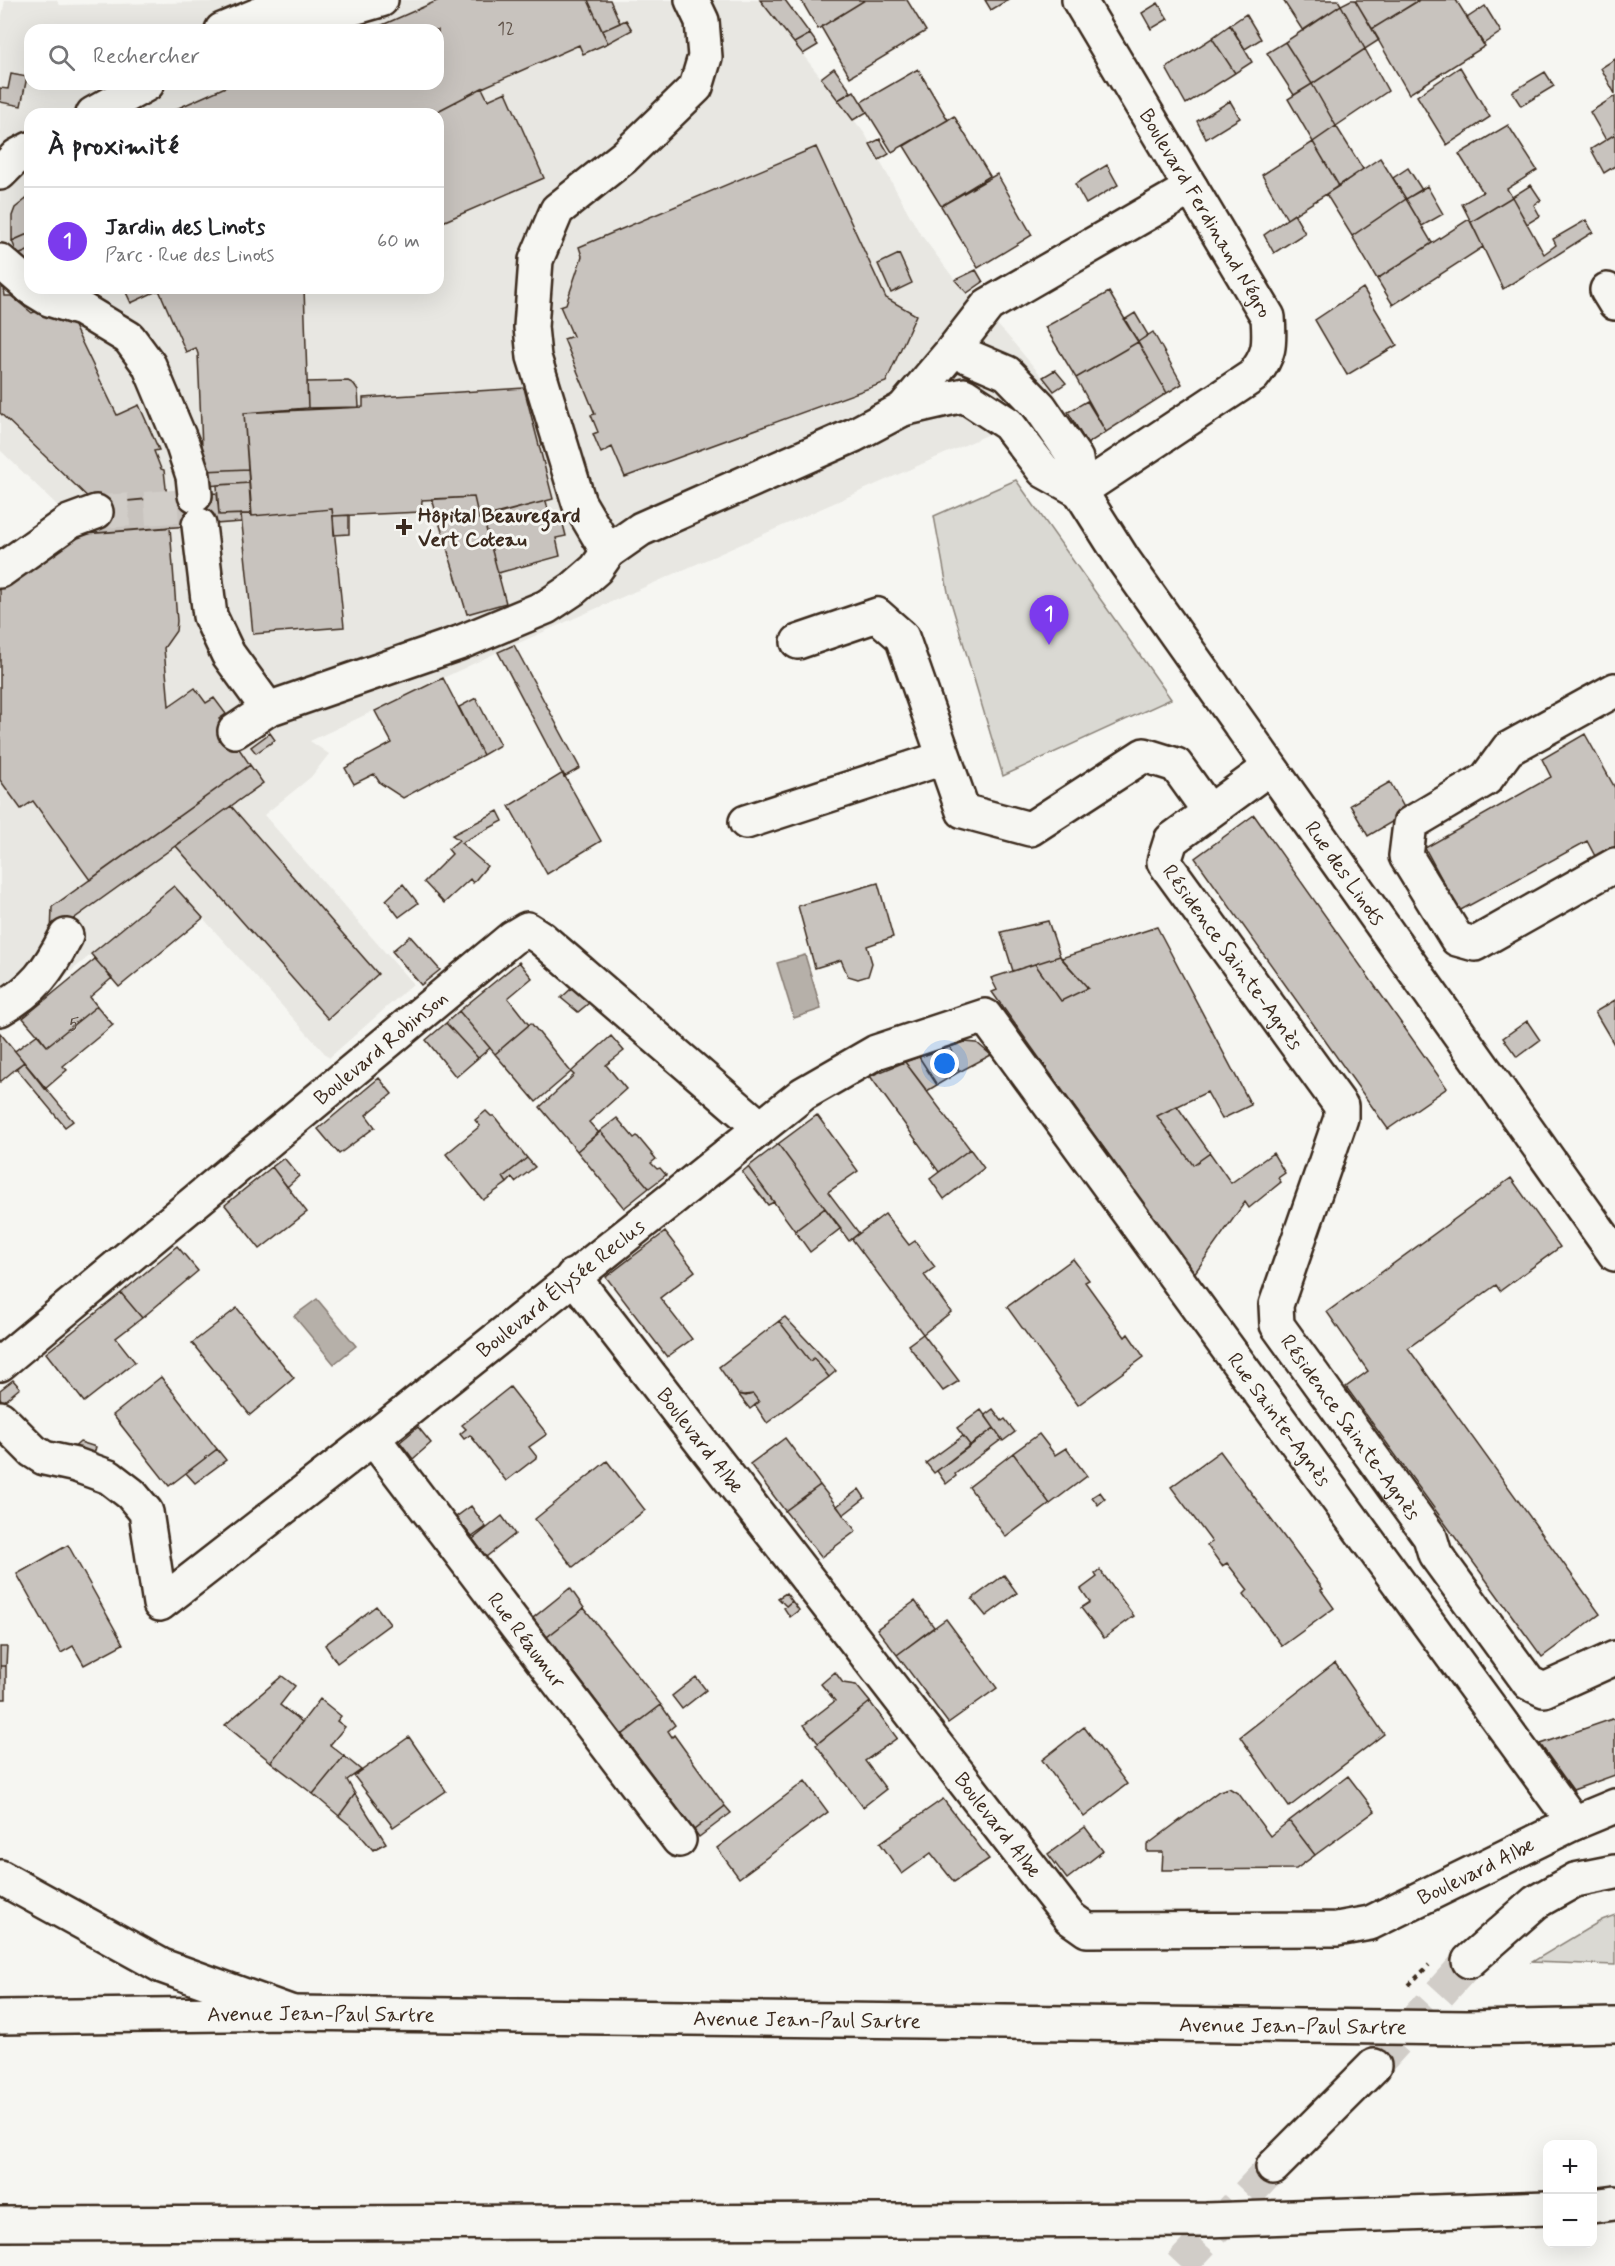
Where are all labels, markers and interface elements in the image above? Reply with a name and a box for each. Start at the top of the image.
house number: 12 [497,17,515,41]
search box [24,24,444,90]
icon: search [45,41,78,74]
text: Rechercher [93,43,200,71]
street label: Boulevard Ferdinand Négro [1132,104,1278,323]
text: À proximité [48,130,179,164]
text: Jardin des Linots [105,214,265,242]
text: 1 [63,228,72,255]
text: 60 m [377,228,420,255]
text: Parc · Rue des Linots [105,242,274,269]
place label: Hôpital Beauregard Vert Coteau [418,502,580,554]
marker: Hôpital Beauregard Vert Coteau [395,518,413,536]
pin: 1 [1030,596,1068,645]
street label: Rue des Linots [1298,816,1391,931]
street label: Résidence Sainte-Agnès [1155,859,1309,1056]
street label: Boulevard Robinson [308,984,454,1112]
house number: 5 [69,1013,80,1037]
your location [930,1049,959,1078]
street label: Boulevard Élysée Reclus [471,1213,651,1365]
street label: Résidence Sainte-Agnès [1273,1329,1426,1526]
street label: Rue Sainte-Agnès [1220,1347,1337,1493]
street label: Boulevard Albe [650,1382,749,1500]
street label: Rue Réaumur [480,1587,572,1695]
street label: Boulevard Albe [947,1767,1047,1884]
street label: Boulevard Albe [1413,1832,1539,1913]
street label: Avenue Jean-Paul Sartre [207,2000,435,2030]
street label: Avenue Jean-Paul Sartre [693,2005,921,2036]
street label: Avenue Jean-Paul Sartre [1179,2011,1407,2042]
map controls [1543,2140,1597,2248]
button: + [1543,2140,1597,2194]
button: − [1543,2194,1597,2248]

